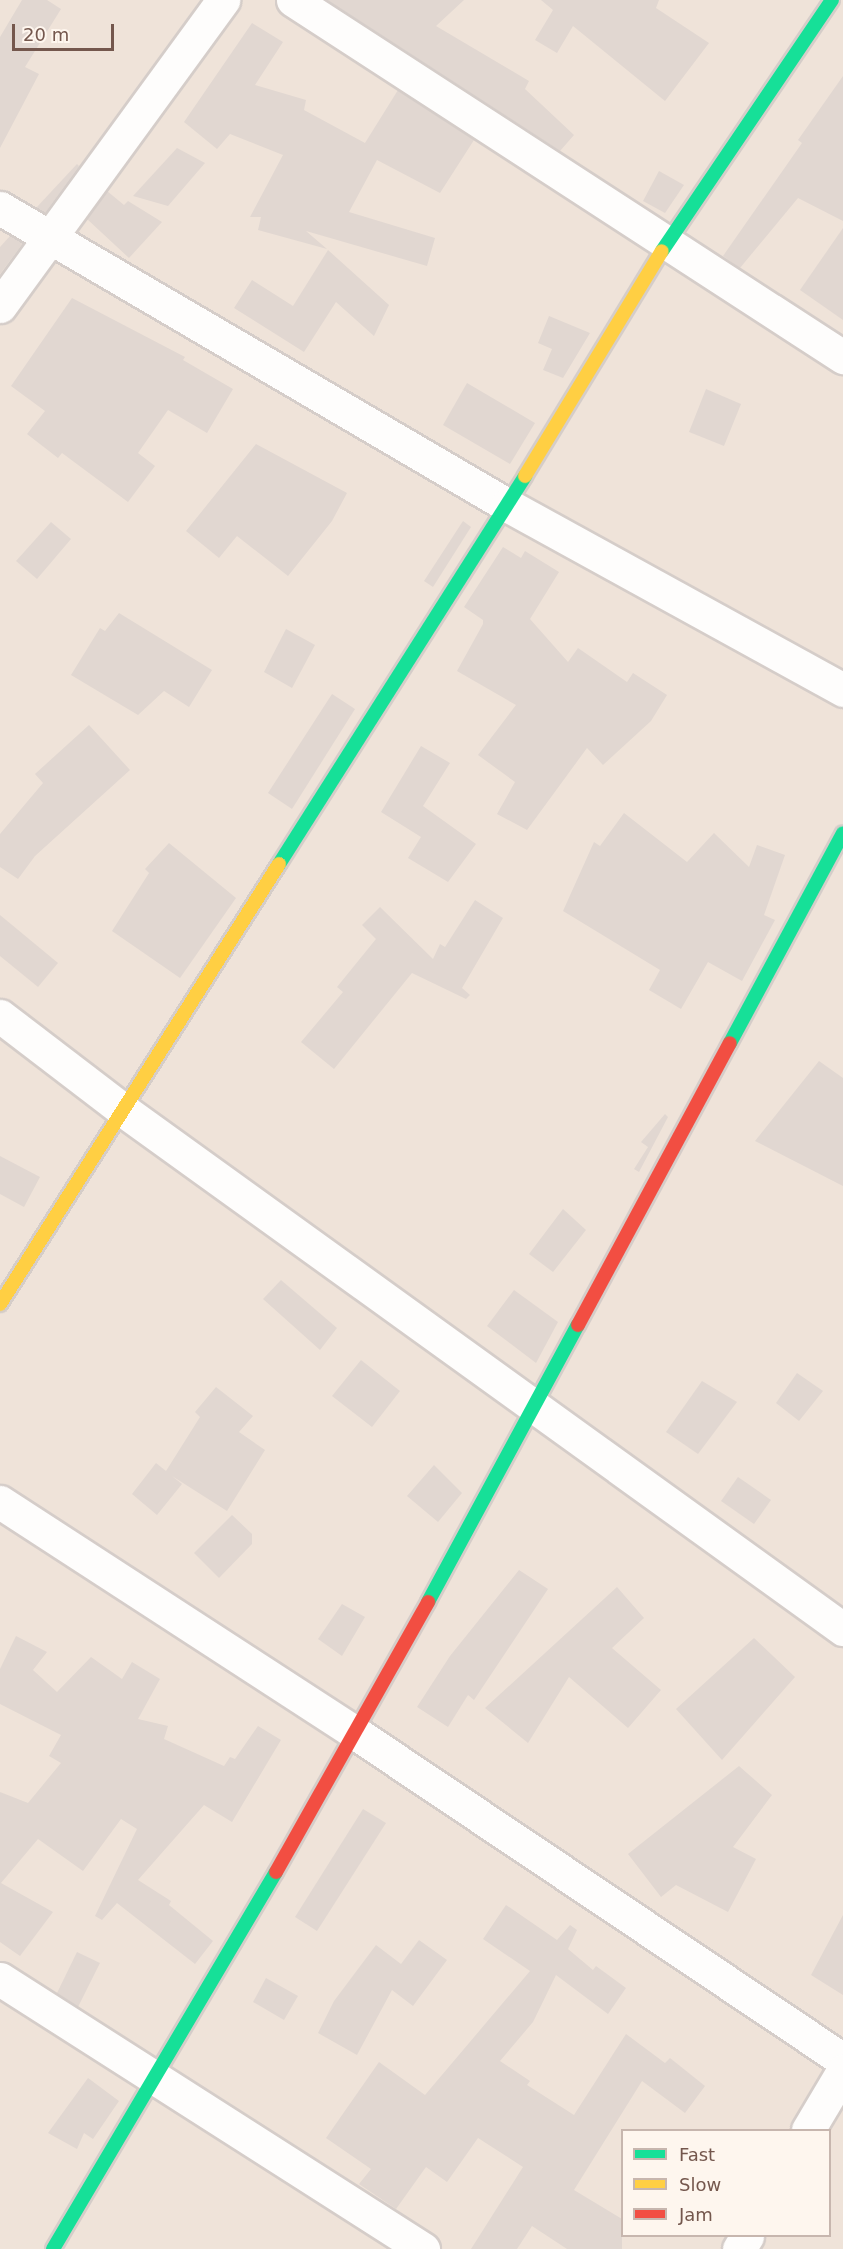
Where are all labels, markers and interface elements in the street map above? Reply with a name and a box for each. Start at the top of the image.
scale bar [15,12,117,50]
text: 20 m [23,24,69,45]
legend [621,2129,831,2237]
text: Fast [679,2144,715,2165]
text: Slow [679,2174,721,2195]
text: Jam [679,2204,713,2225]

